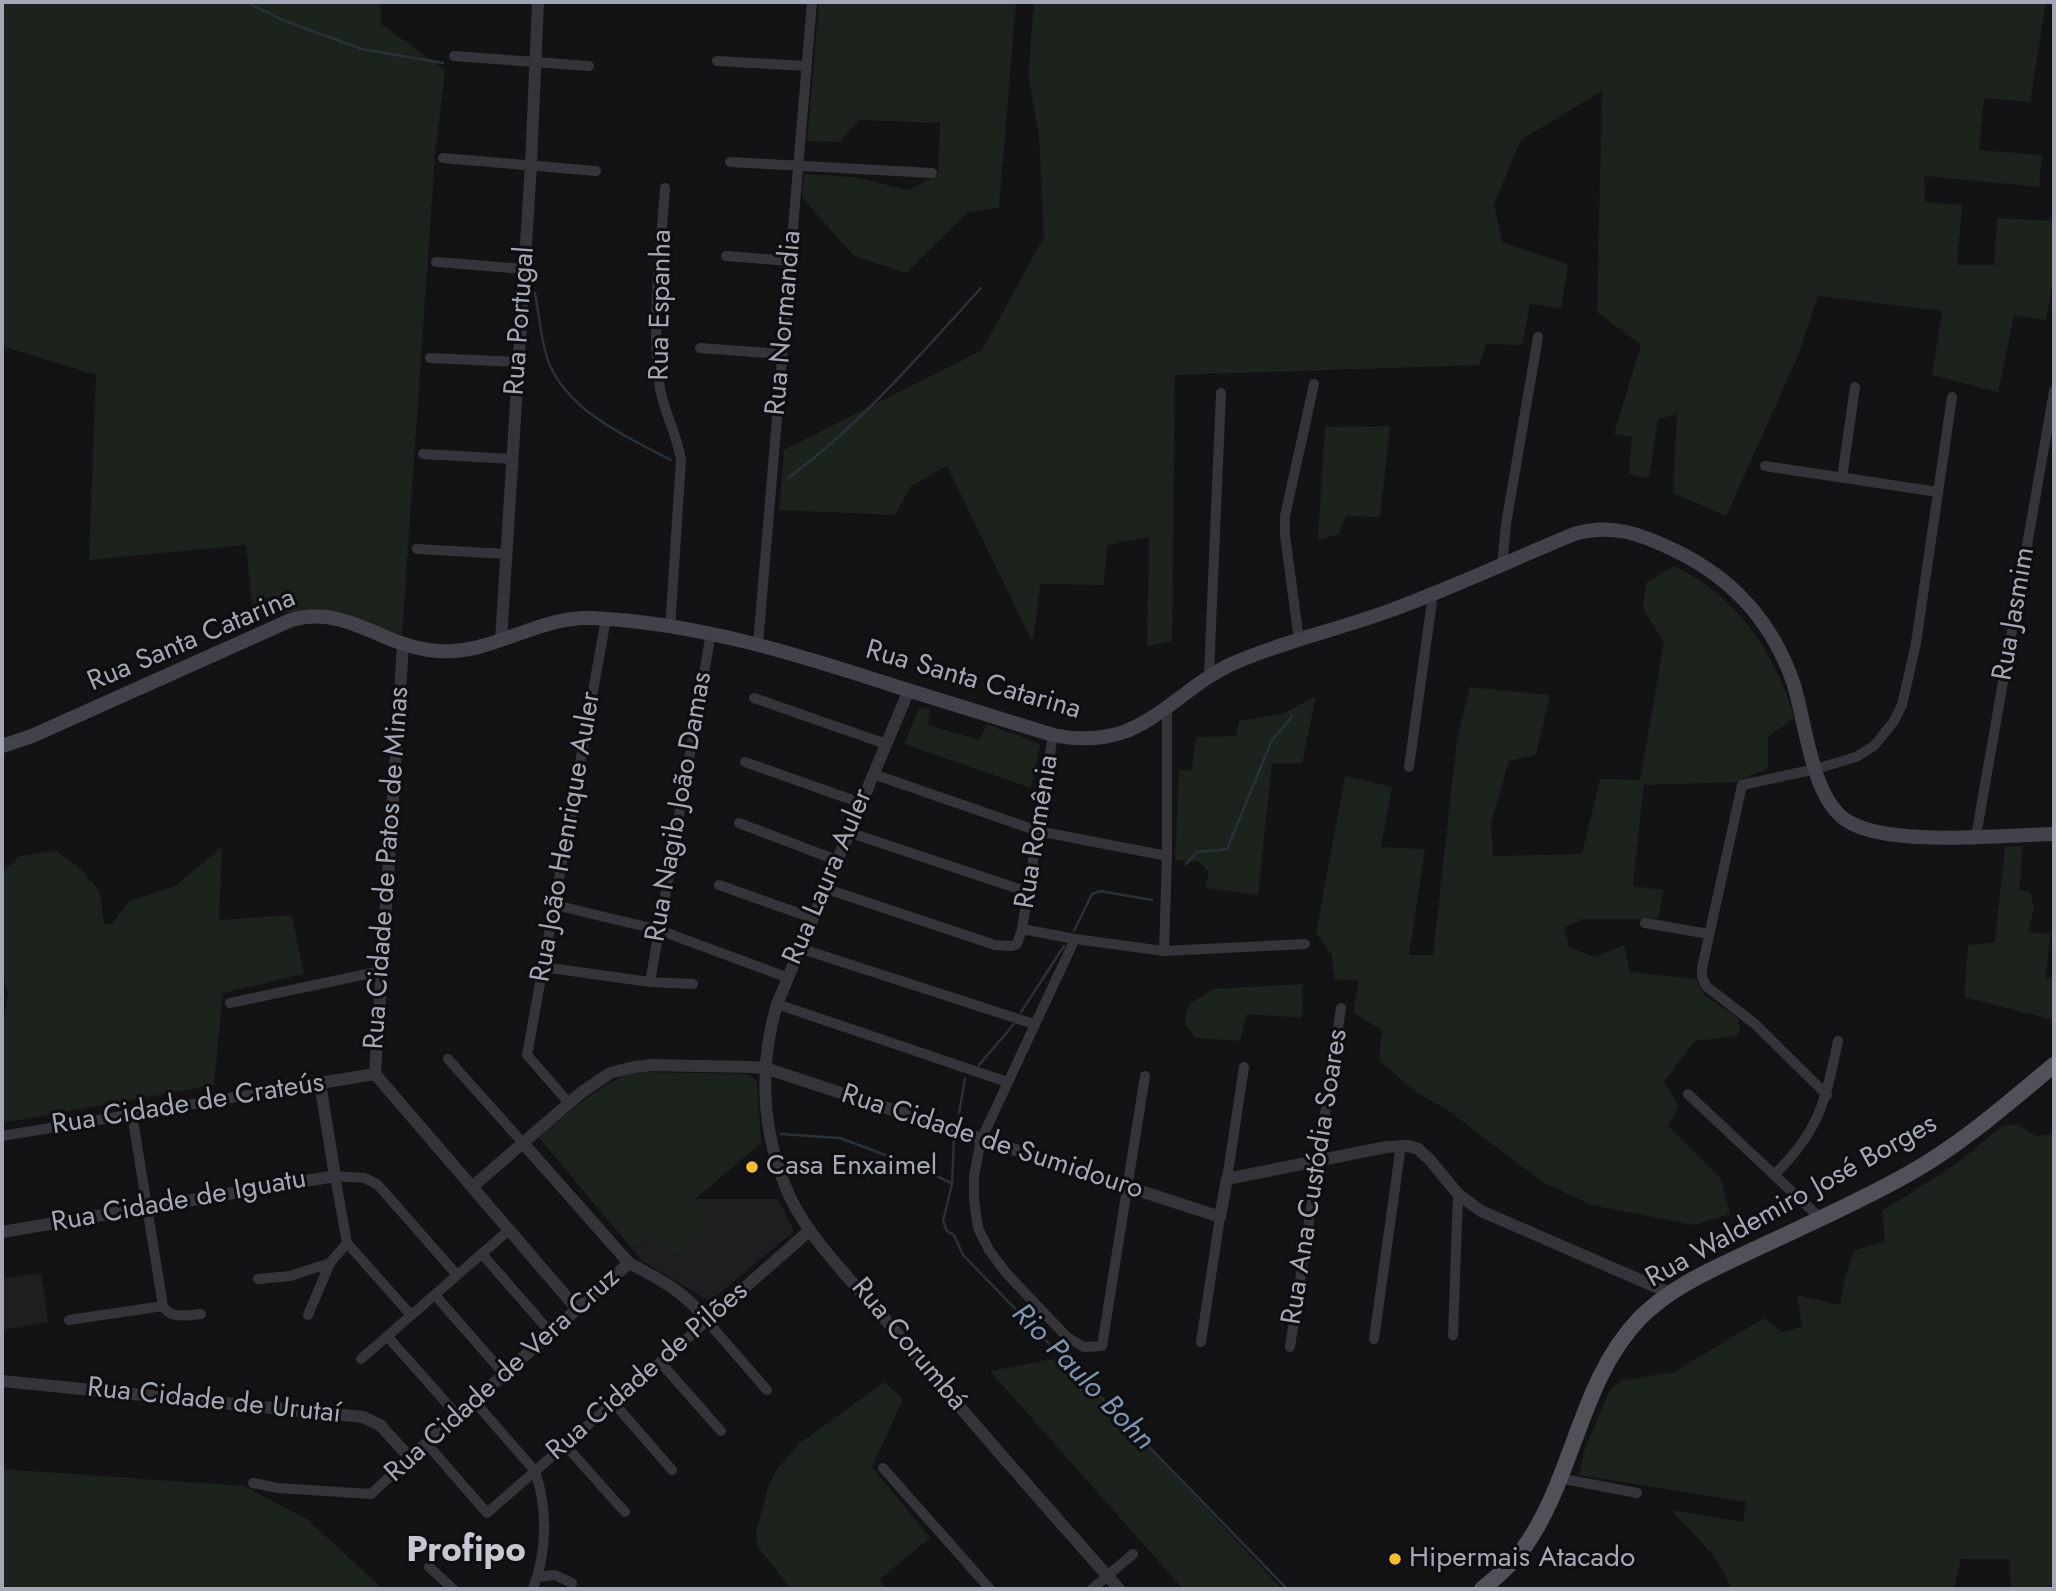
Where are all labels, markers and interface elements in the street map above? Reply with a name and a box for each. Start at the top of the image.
street label: Rua Espanha [644,229,680,381]
street label: Rua Normandia [760,229,810,417]
street label: Rua Portugal [499,246,543,396]
street label: Rua Jasmim [1987,545,2043,683]
street label: Rua Santa Catarina [83,582,301,700]
street label: Rua Santa Catarina [862,634,1084,728]
street label: Rua Nagib João Damas [640,669,720,945]
street label: Rua Cidade de Patos de Minas [359,685,417,1051]
street label: Rua João Henrique Auler [525,689,609,985]
street label: Rua Romênia [1009,753,1067,911]
street label: Rua Laura Auler [777,784,881,970]
street label: Rua Ana Custódia Soares [1276,1027,1356,1327]
street label: Rua Cidade de Crateús [50,1067,326,1143]
street label: Rua Cidade de Sumidouro [837,1078,1147,1208]
street label: Rua Waldemiro José Borges [1641,1108,1943,1296]
place label: Casa Enxaimel [766,1150,937,1184]
marker: Casa Enxaimel [744,1159,760,1175]
street label: Rua Cidade de Iguatu [49,1163,309,1241]
street label: Rua Cidade de Vera Cruz [379,1262,627,1490]
street label: Rua Corumbá [843,1272,973,1418]
street label: Rua Cidade de Pilões [540,1275,756,1469]
water label: Rio Paulo Bohn [1003,1297,1161,1459]
street label: Rua Cidade de Urutaí [85,1372,343,1432]
district label: Profipo [406,1532,526,1574]
place label: Hipermais Atacado [1409,1542,1635,1576]
marker: Hipermais Atacado [1387,1551,1403,1567]

